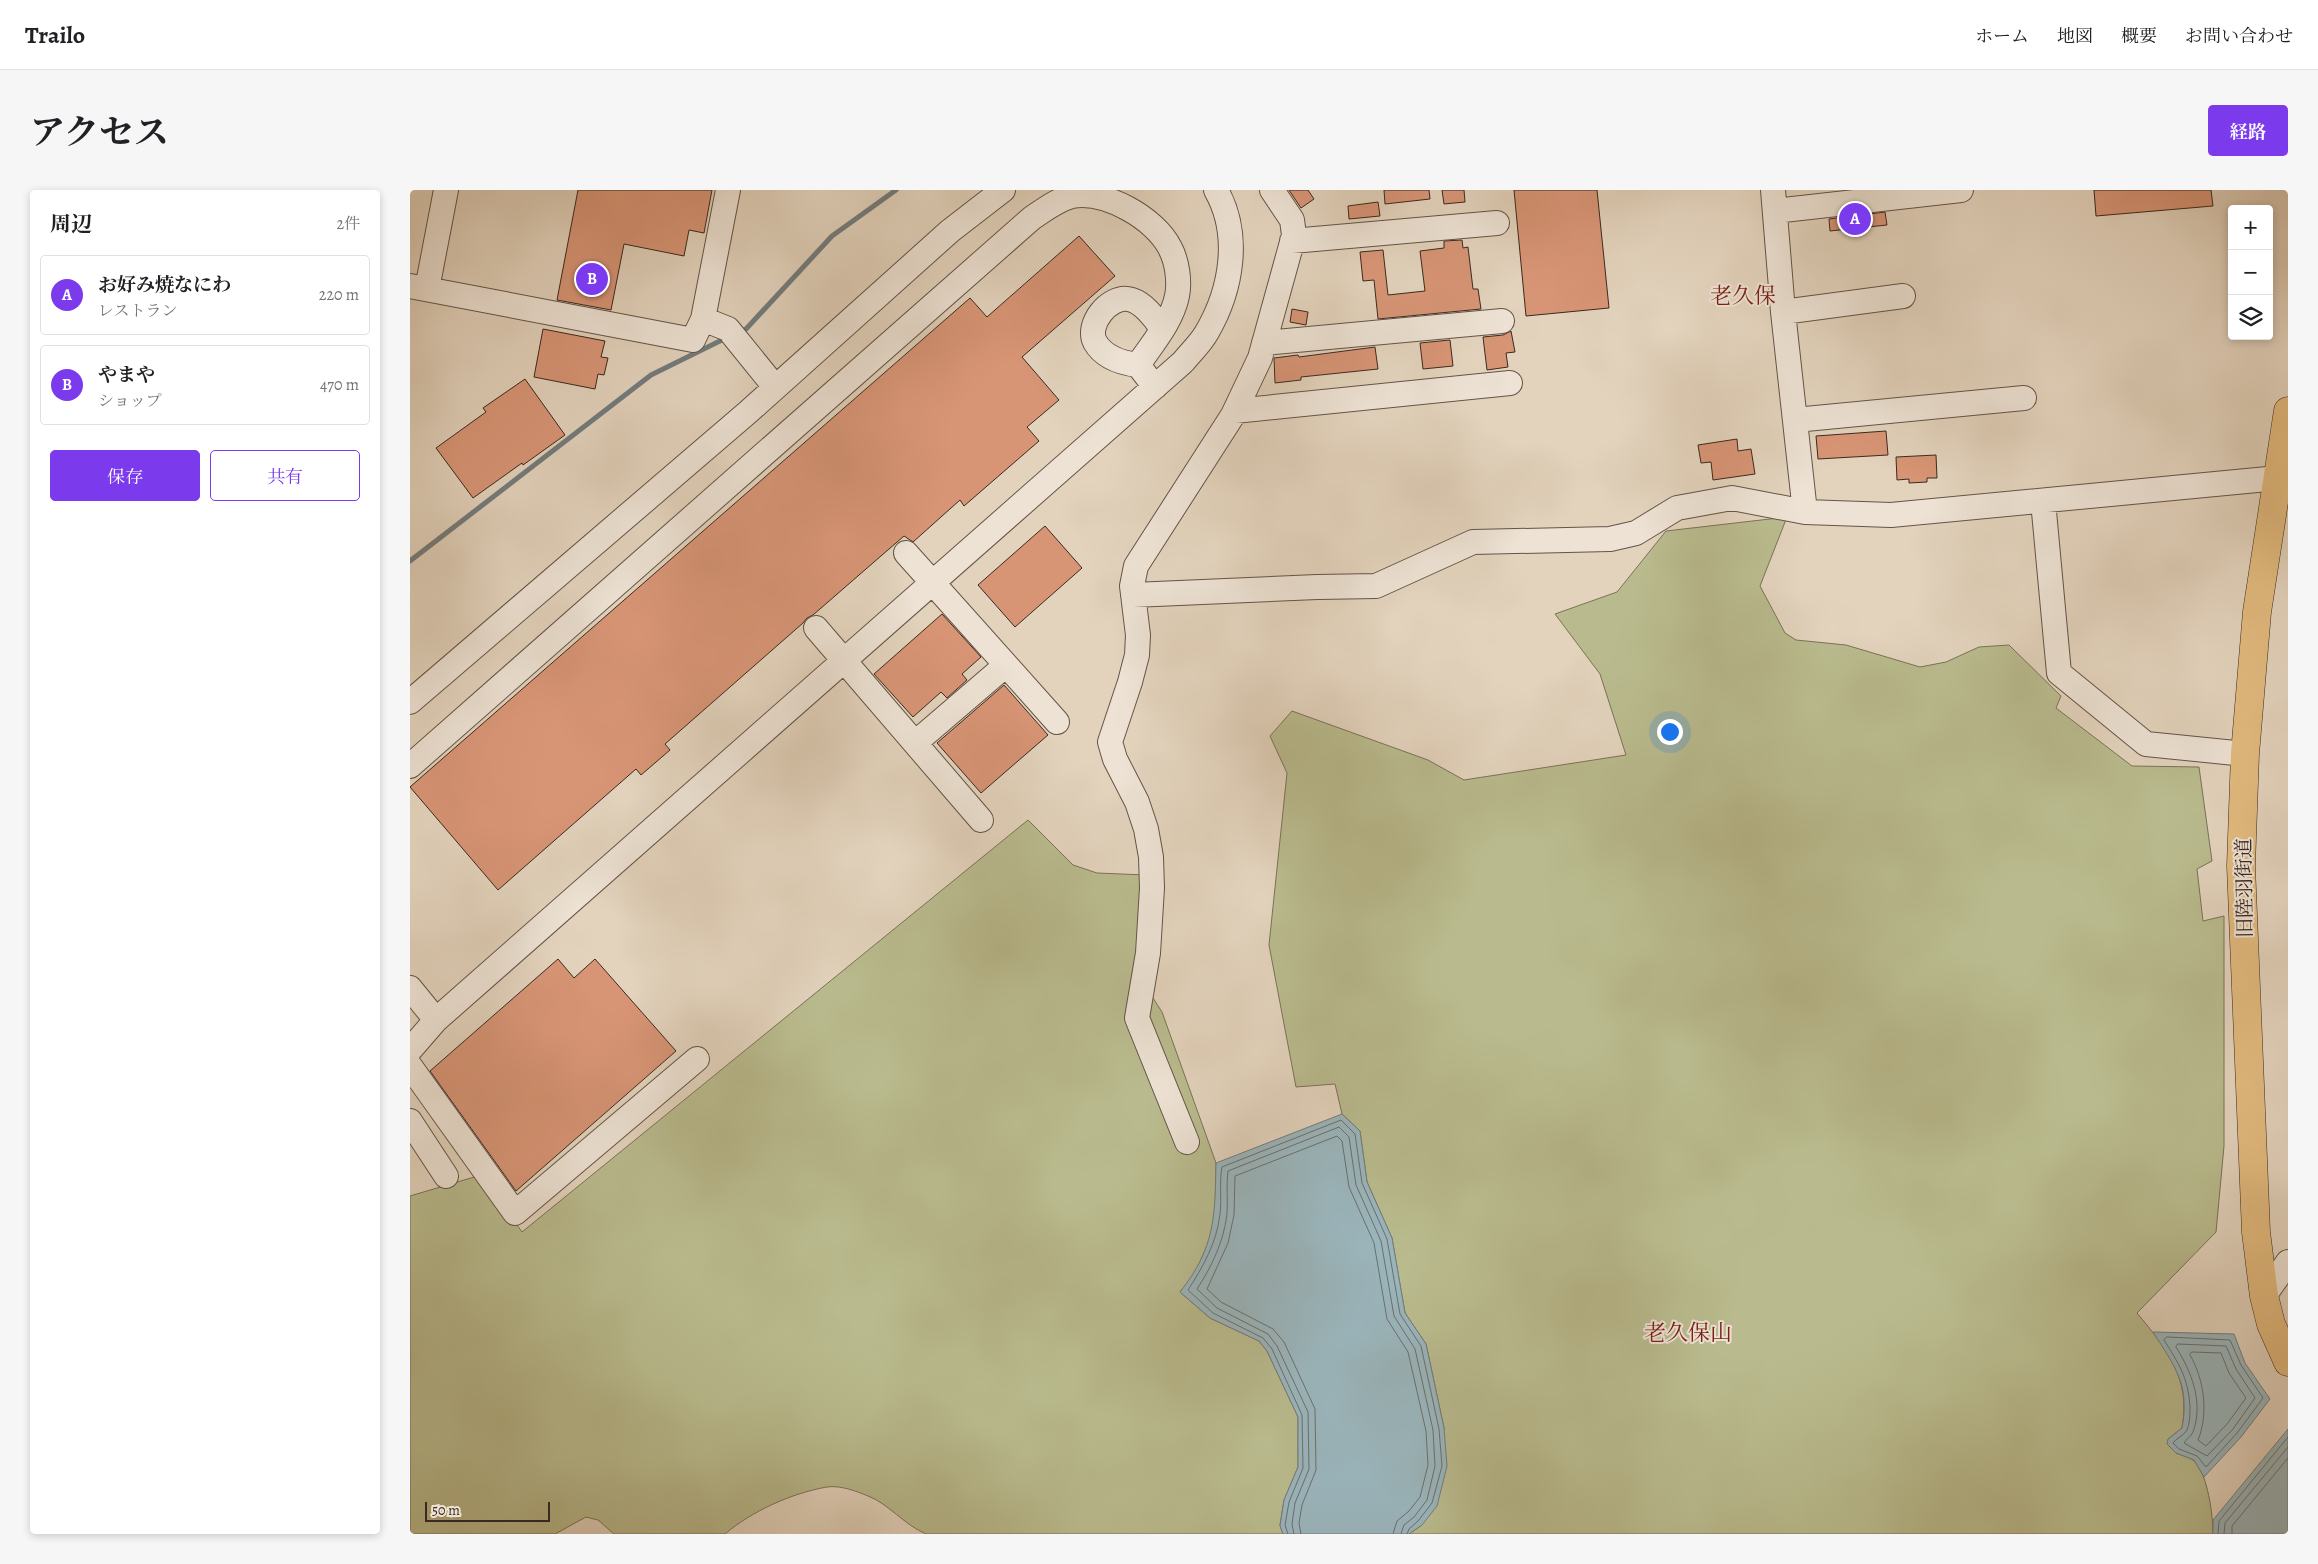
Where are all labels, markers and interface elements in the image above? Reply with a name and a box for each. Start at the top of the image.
text: Trailo [25,19,85,51]
text: ホーム [1975,24,2029,48]
text: 地図 [2057,24,2093,48]
text: 概要 [2121,24,2157,48]
text: お問い合わせ [2185,24,2293,48]
button: 経路 [2208,105,2288,156]
text: アクセス [30,108,169,156]
pin: A [1839,200,1871,238]
map controls [2228,205,2273,340]
button: + [2228,205,2273,250]
text: 周辺 [50,210,92,238]
text: 2件 [336,213,360,235]
button: − [2228,250,2273,295]
pin: B [576,260,608,298]
text: お好み焼なにわ [98,272,231,298]
district label: 老久保 [1710,281,1776,311]
text: A [62,284,72,306]
text: 220 m [319,284,359,306]
button: layers [2228,295,2273,340]
text: レストラン [98,300,178,322]
text: やまや [98,362,155,388]
text: B [62,374,72,396]
text: 470 m [320,374,359,396]
text: ショップ [98,390,162,412]
button: 保存 [50,450,200,501]
button: 共有 [210,450,360,501]
your location [1657,719,1683,745]
street label: 旧陸羽街道 [2230,838,2259,938]
district label: 老久保山 [1644,1318,1732,1348]
scale bar [425,1499,550,1522]
text: 50 m [432,1501,460,1520]

